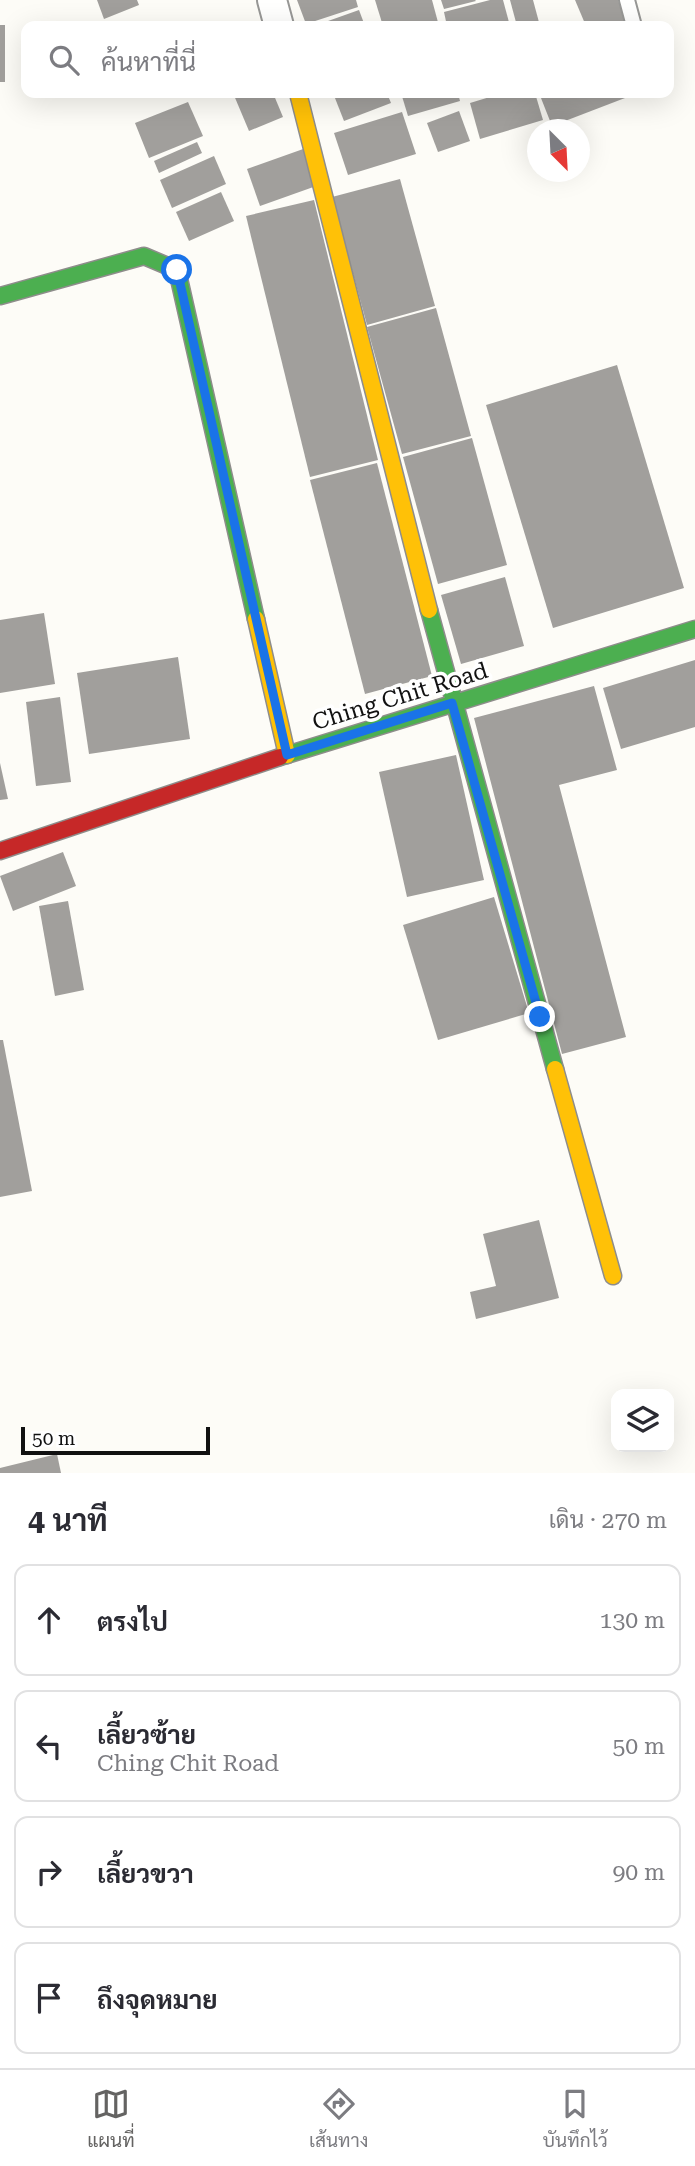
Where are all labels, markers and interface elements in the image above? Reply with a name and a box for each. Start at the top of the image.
search box [21,21,674,98]
icon: search [45,41,83,79]
text: ค้นหาที่นี่ [101,47,196,77]
north arrow [527,119,590,182]
route start [161,254,192,285]
street label: Ching Chit Road [309,657,491,736]
route end [524,1001,555,1032]
map controls [611,1389,674,1452]
button: layers [611,1389,674,1452]
scale bar [21,1424,210,1456]
text: 50 m [32,1427,75,1450]
text: 4 นาที [28,1503,108,1538]
text: เดิน · 270 m [549,1507,667,1534]
icon: ahead [30,1601,68,1639]
text: ตรงไป [97,1607,168,1637]
text: 130 m [600,1607,665,1634]
text: เลี้ยวซ้าย [97,1720,196,1750]
icon: left [30,1727,68,1765]
text: 50 m [612,1733,665,1760]
text: Ching Chit Road [97,1750,279,1777]
icon: right [30,1853,68,1891]
text: เลี้ยวขวา [97,1859,194,1889]
text: 90 m [612,1859,665,1886]
icon: arrive [30,1979,68,2017]
text: ถึงจุดหมาย [97,1985,218,2015]
tab: แผนที่ [87,2085,135,2152]
tab: เส้นทาง [309,2085,368,2152]
tab: บันทึกไว้ [543,2085,608,2152]

